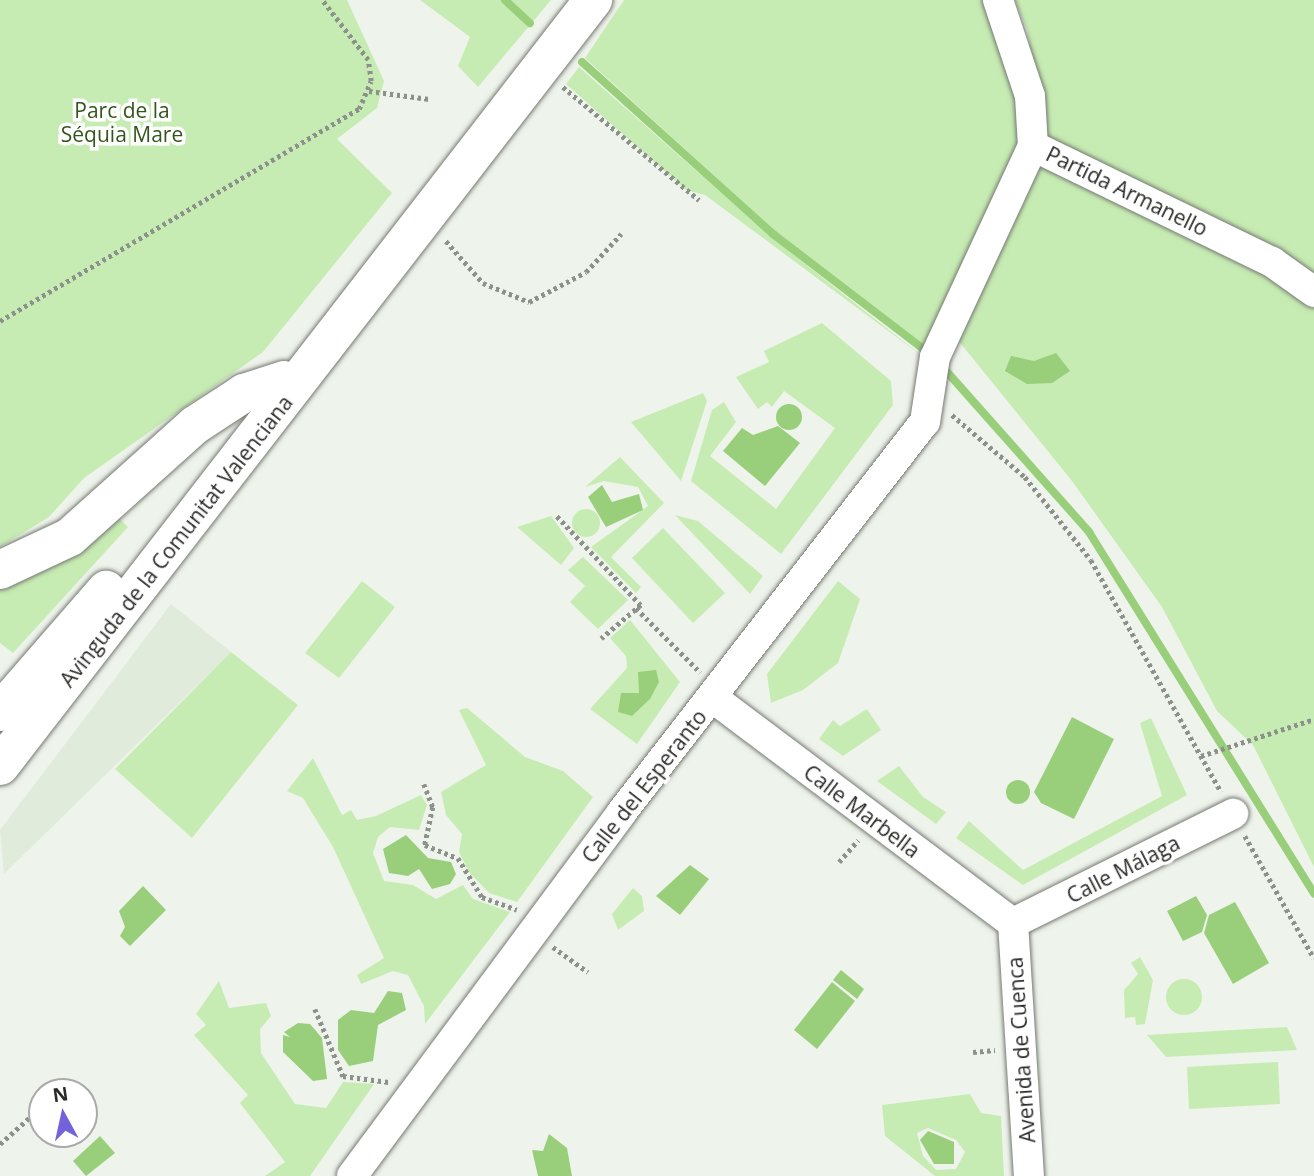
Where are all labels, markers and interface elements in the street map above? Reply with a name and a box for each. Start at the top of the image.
park label: Parc de la Séquia Mare [61,97,183,147]
street label: Partida Armanello [1042,141,1212,241]
street label: Avinguda de la Comunitat Valenciana [54,390,298,692]
street label: Calle del Esperanto [576,704,712,868]
street label: Calle Marbella [799,759,925,863]
street label: Calle Málaga [1062,830,1184,908]
street label: Avenida de Cuenca [1002,956,1040,1144]
north arrow [28,1078,98,1148]
text: N [51,1080,70,1108]

